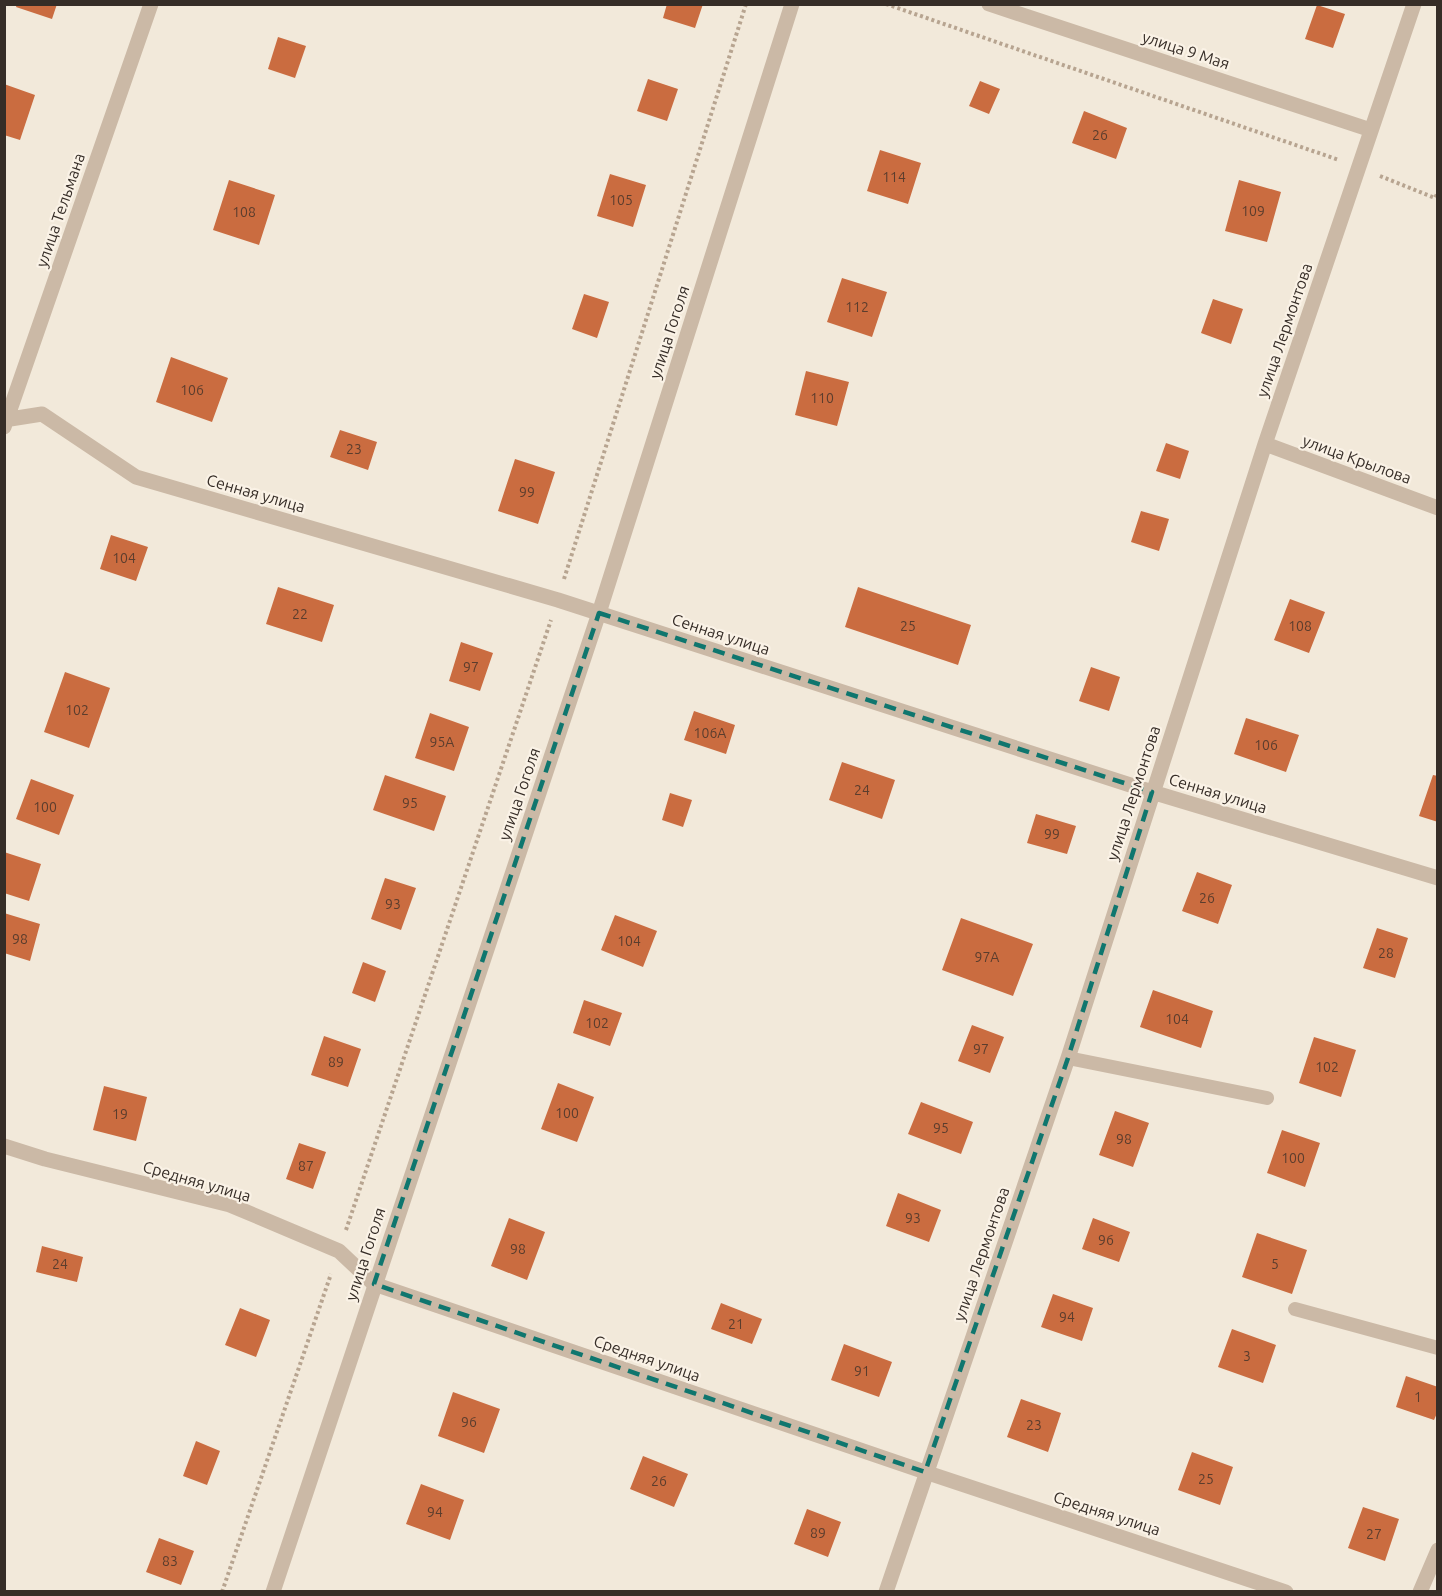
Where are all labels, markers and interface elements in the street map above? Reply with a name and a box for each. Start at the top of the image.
street label: улица 9 Мая [1140,27,1232,73]
house number: 26 [1092,127,1108,143]
street label: улица Тельмана [32,151,88,269]
house number: 114 [882,169,906,185]
house number: 105 [609,192,633,208]
house number: 109 [1241,203,1265,219]
house number: 108 [232,204,256,220]
street label: улица Лермонтова [1253,261,1315,399]
street label: улица Гоголя [645,283,693,381]
house number: 112 [845,299,869,315]
house number: 106 [180,382,204,398]
house number: 110 [810,390,834,406]
street label: улица Крылова [1300,431,1414,487]
house number: 23 [346,441,362,457]
street label: Сенная улица [205,470,307,516]
house number: 99 [519,484,535,500]
house number: 104 [112,550,136,566]
house number: 22 [292,606,308,622]
street label: Сенная улица [670,610,772,658]
house number: 25 [900,618,916,634]
house number: 108 [1288,618,1312,634]
house number: 97 [463,659,479,675]
house number: 102 [65,702,89,718]
street label: улица Лермонтова [1103,723,1163,863]
house number: 106А [694,725,726,741]
house number: 95А [430,734,454,750]
house number: 106 [1254,737,1278,753]
street label: улица Гоголя [495,745,543,843]
street label: Сенная улица [1167,770,1269,816]
house number: 24 [854,782,870,798]
house number: 95 [402,795,418,811]
house number: 100 [33,799,57,815]
house number: 99 [1044,826,1060,842]
house number: 26 [1199,890,1215,906]
house number: 93 [385,896,401,912]
house number: 98 [12,931,28,947]
house number: 104 [617,933,641,949]
house number: 28 [1378,945,1394,961]
house number: 97А [975,949,999,965]
house number: 104 [1165,1011,1189,1027]
house number: 102 [585,1015,609,1031]
house number: 97 [973,1041,989,1057]
house number: 89 [328,1054,344,1070]
house number: 102 [1315,1059,1339,1075]
house number: 100 [555,1105,579,1121]
house number: 19 [112,1106,128,1122]
house number: 95 [933,1120,949,1136]
house number: 98 [1116,1131,1132,1147]
house number: 100 [1281,1150,1305,1166]
street label: Средняя улица [141,1157,253,1205]
house number: 87 [298,1158,314,1174]
street label: улица Лермонтова [950,1185,1012,1323]
street label: улица Гоголя [341,1205,389,1303]
house number: 93 [905,1210,921,1226]
house number: 96 [1098,1232,1114,1248]
house number: 98 [510,1241,526,1257]
house number: 24 [52,1256,68,1272]
house number: 5 [1271,1256,1279,1272]
house number: 94 [1059,1309,1075,1325]
house number: 21 [728,1316,744,1332]
street label: Средняя улица [591,1331,703,1385]
house number: 3 [1243,1348,1251,1364]
house number: 91 [854,1363,870,1379]
house number: 1 [1414,1389,1422,1405]
house number: 96 [461,1414,477,1430]
house number: 23 [1026,1417,1042,1433]
house number: 25 [1198,1471,1214,1487]
house number: 26 [651,1473,667,1489]
street label: Средняя улица [1051,1487,1163,1539]
house number: 94 [427,1504,443,1520]
house number: 89 [810,1525,826,1541]
house number: 27 [1366,1526,1382,1542]
house number: 83 [162,1553,178,1569]

